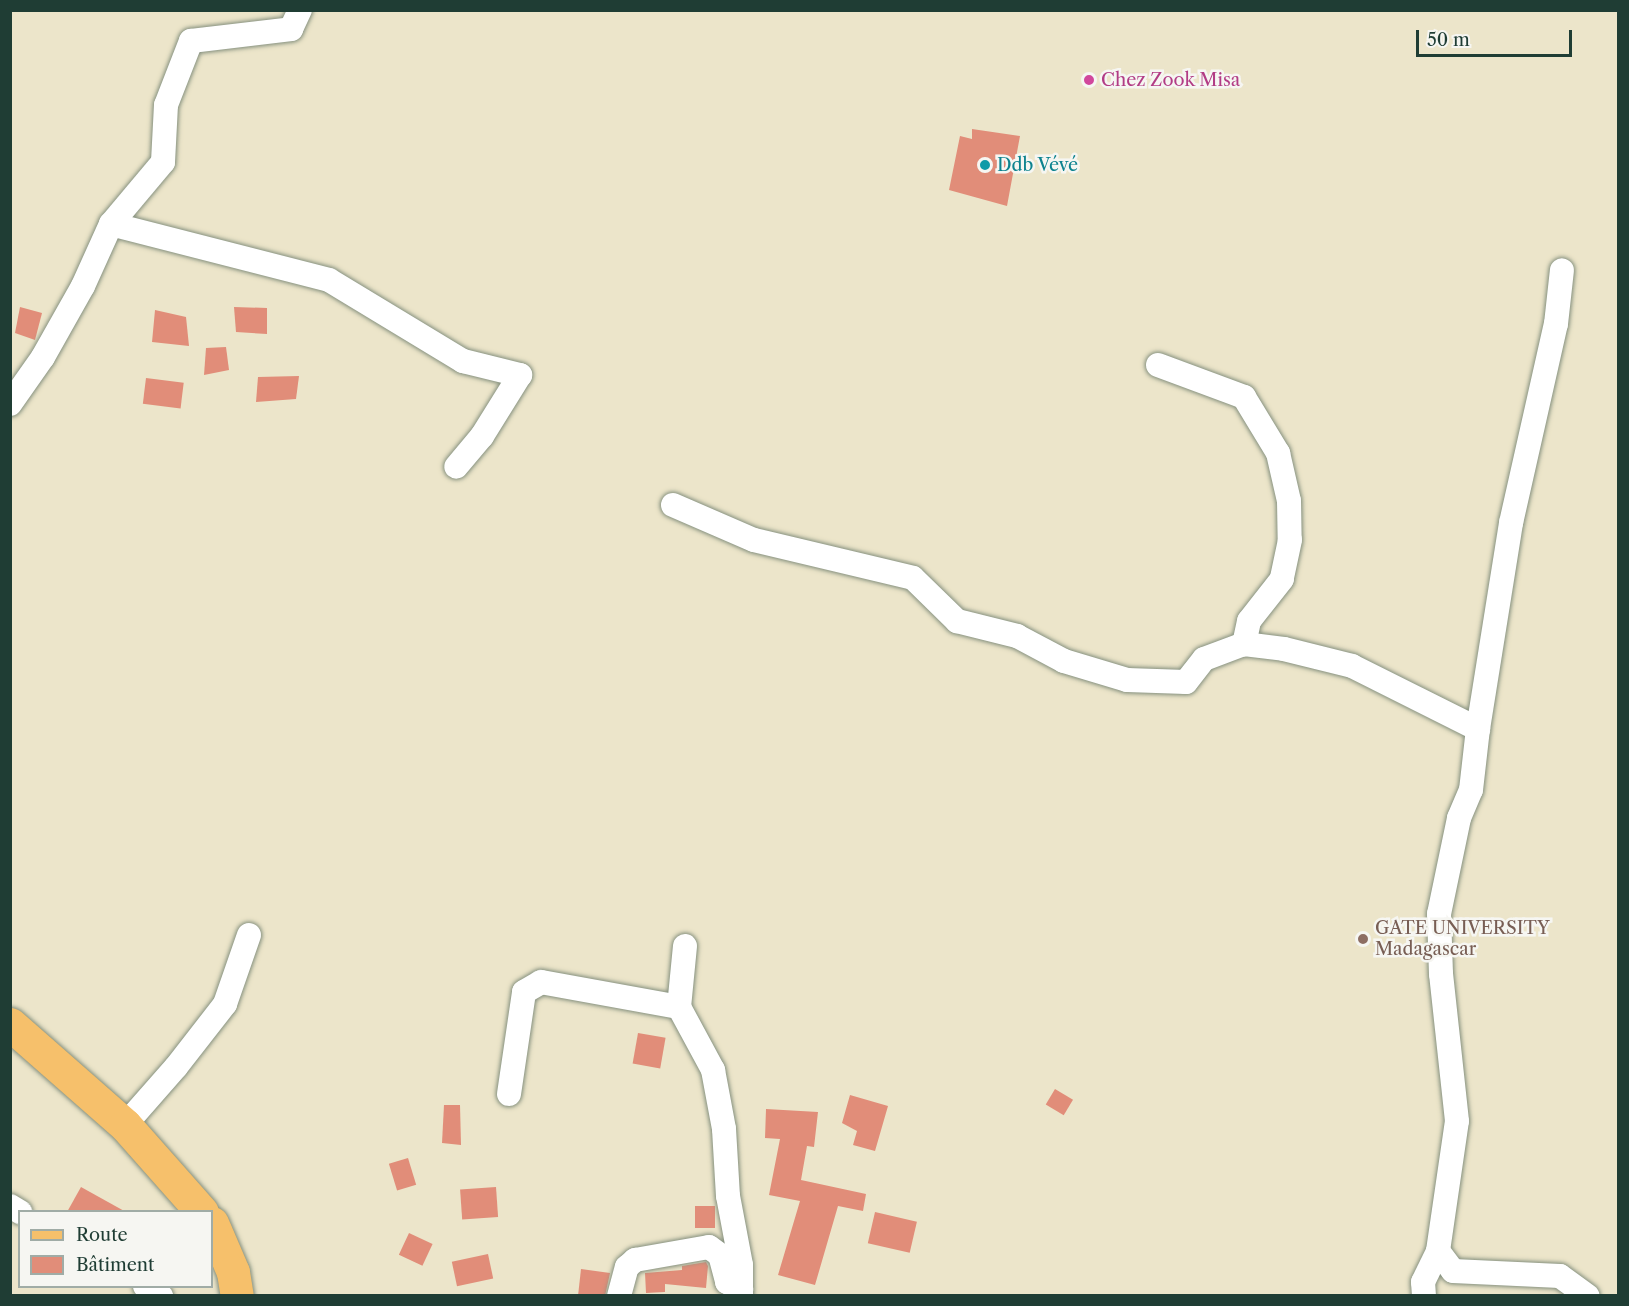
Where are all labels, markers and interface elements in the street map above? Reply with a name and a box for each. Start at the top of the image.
scale bar [1419,18,1575,56]
text: 50 m [1427,29,1470,51]
place label: Chez Zook Misa [1101,69,1241,91]
marker: Chez Zook Misa [1082,73,1096,87]
place label: Ddb Vévé [997,154,1079,176]
marker: Ddb Vévé [978,158,992,172]
place label: GATE UNIVERSITY Madagascar [1375,918,1550,960]
marker: GATE UNIVERSITY Madagascar [1356,932,1370,946]
legend [18,1210,213,1288]
text: Route [76,1224,128,1246]
text: Bâtiment [76,1254,154,1276]

